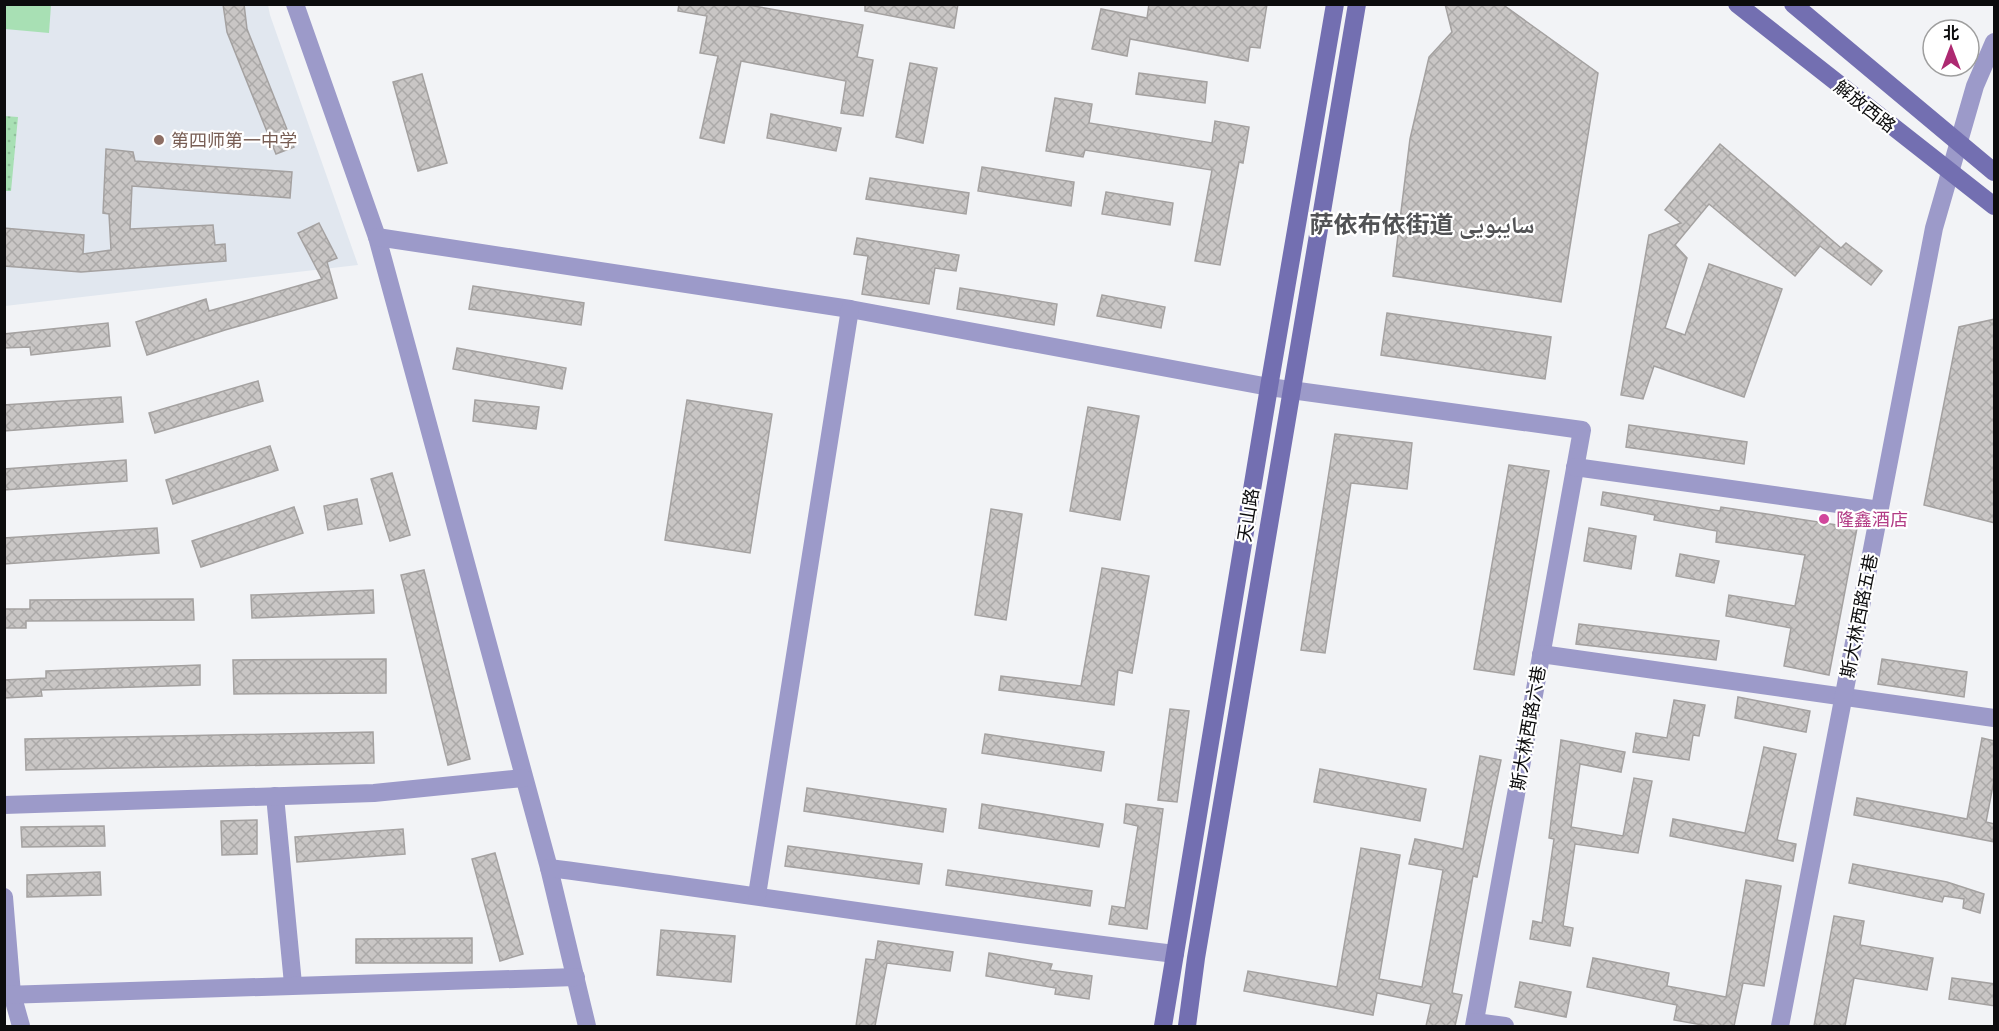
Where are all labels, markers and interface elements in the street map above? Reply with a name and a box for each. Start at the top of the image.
north arrow [1921,18,1981,78]
text: 北 [1943,23,1959,43]
street label: 解放西路 [1830,75,1900,137]
place label: 第四师第一中学 [171,129,297,152]
marker: 第四师第一中学 [152,133,166,147]
district label: 萨依布依街道 سايبويى [1309,208,1535,240]
street label: 天山路 [1232,487,1264,543]
place label: 隆鑫酒店 [1836,508,1908,531]
marker: 隆鑫酒店 [1817,512,1831,526]
street label: 斯大林西路五巷 [1836,552,1882,680]
street label: 斯大林西路六巷 [1506,664,1550,792]

